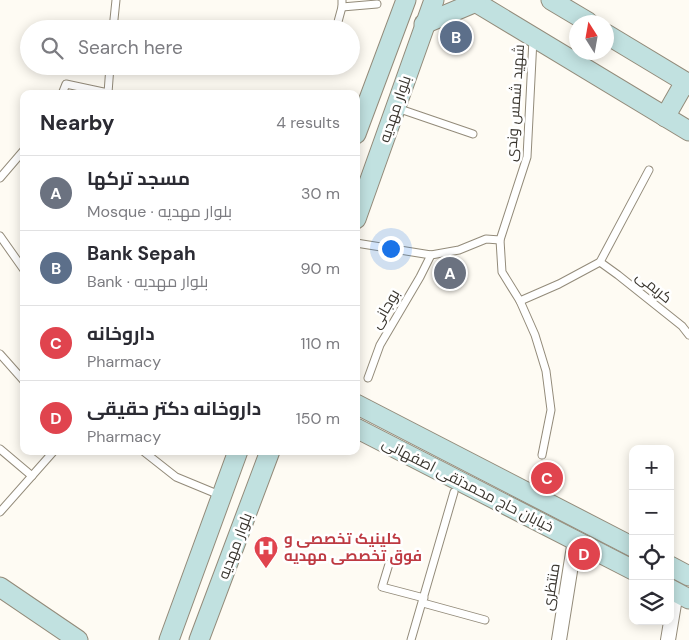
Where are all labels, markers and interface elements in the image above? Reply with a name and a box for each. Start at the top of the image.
north arrow [569,15,614,60]
pin: B [440,18,472,56]
search box [20,20,360,75]
icon: search [38,34,66,62]
text: Search here [78,35,183,60]
street label: شهید شمس وندی [501,44,529,162]
street label: بلوار مهدیه [374,73,416,145]
text: Nearby [40,109,114,137]
text: 4 results [276,112,340,133]
text: مسجد ترکها [87,166,190,191]
text: A [50,183,62,204]
text: 30 m [301,183,340,204]
text: Mosque · بلوار مهدیه [87,201,232,222]
your location [378,236,404,262]
text: Bank Sepah [87,241,196,266]
pin: A [434,254,466,292]
text: B [51,258,61,279]
text: 90 m [300,258,340,279]
street label: کریمی [632,266,676,308]
text: Bank · بلوار مهدیه [87,271,208,292]
street label: بوجانی [366,286,404,332]
text: داروخانه [87,321,155,346]
text: C [50,333,62,354]
text: 110 m [301,333,340,354]
text: Pharmacy [87,351,161,372]
text: داروخانه دکتر حقیقی [87,396,261,421]
text: D [50,408,62,429]
text: 150 m [296,408,340,429]
text: Pharmacy [87,426,161,447]
street label: خیابان حاج محمدتقی اصفهانی [378,433,557,538]
map controls [629,445,674,625]
button: + [629,445,674,490]
pin: C [531,459,563,497]
button: − [629,490,674,535]
street label: بلوار مهدیه [213,510,257,582]
place label: کلینیک تخصصی و فوق تخصصی مهدیه [284,529,422,566]
hospital icon: کلینیک تخصصی و فوق تخصصی مهدیه [253,535,279,569]
pin: D [568,535,600,573]
button: locate [629,535,674,580]
street label: منتظری [537,562,565,612]
button: layers [629,580,674,625]

